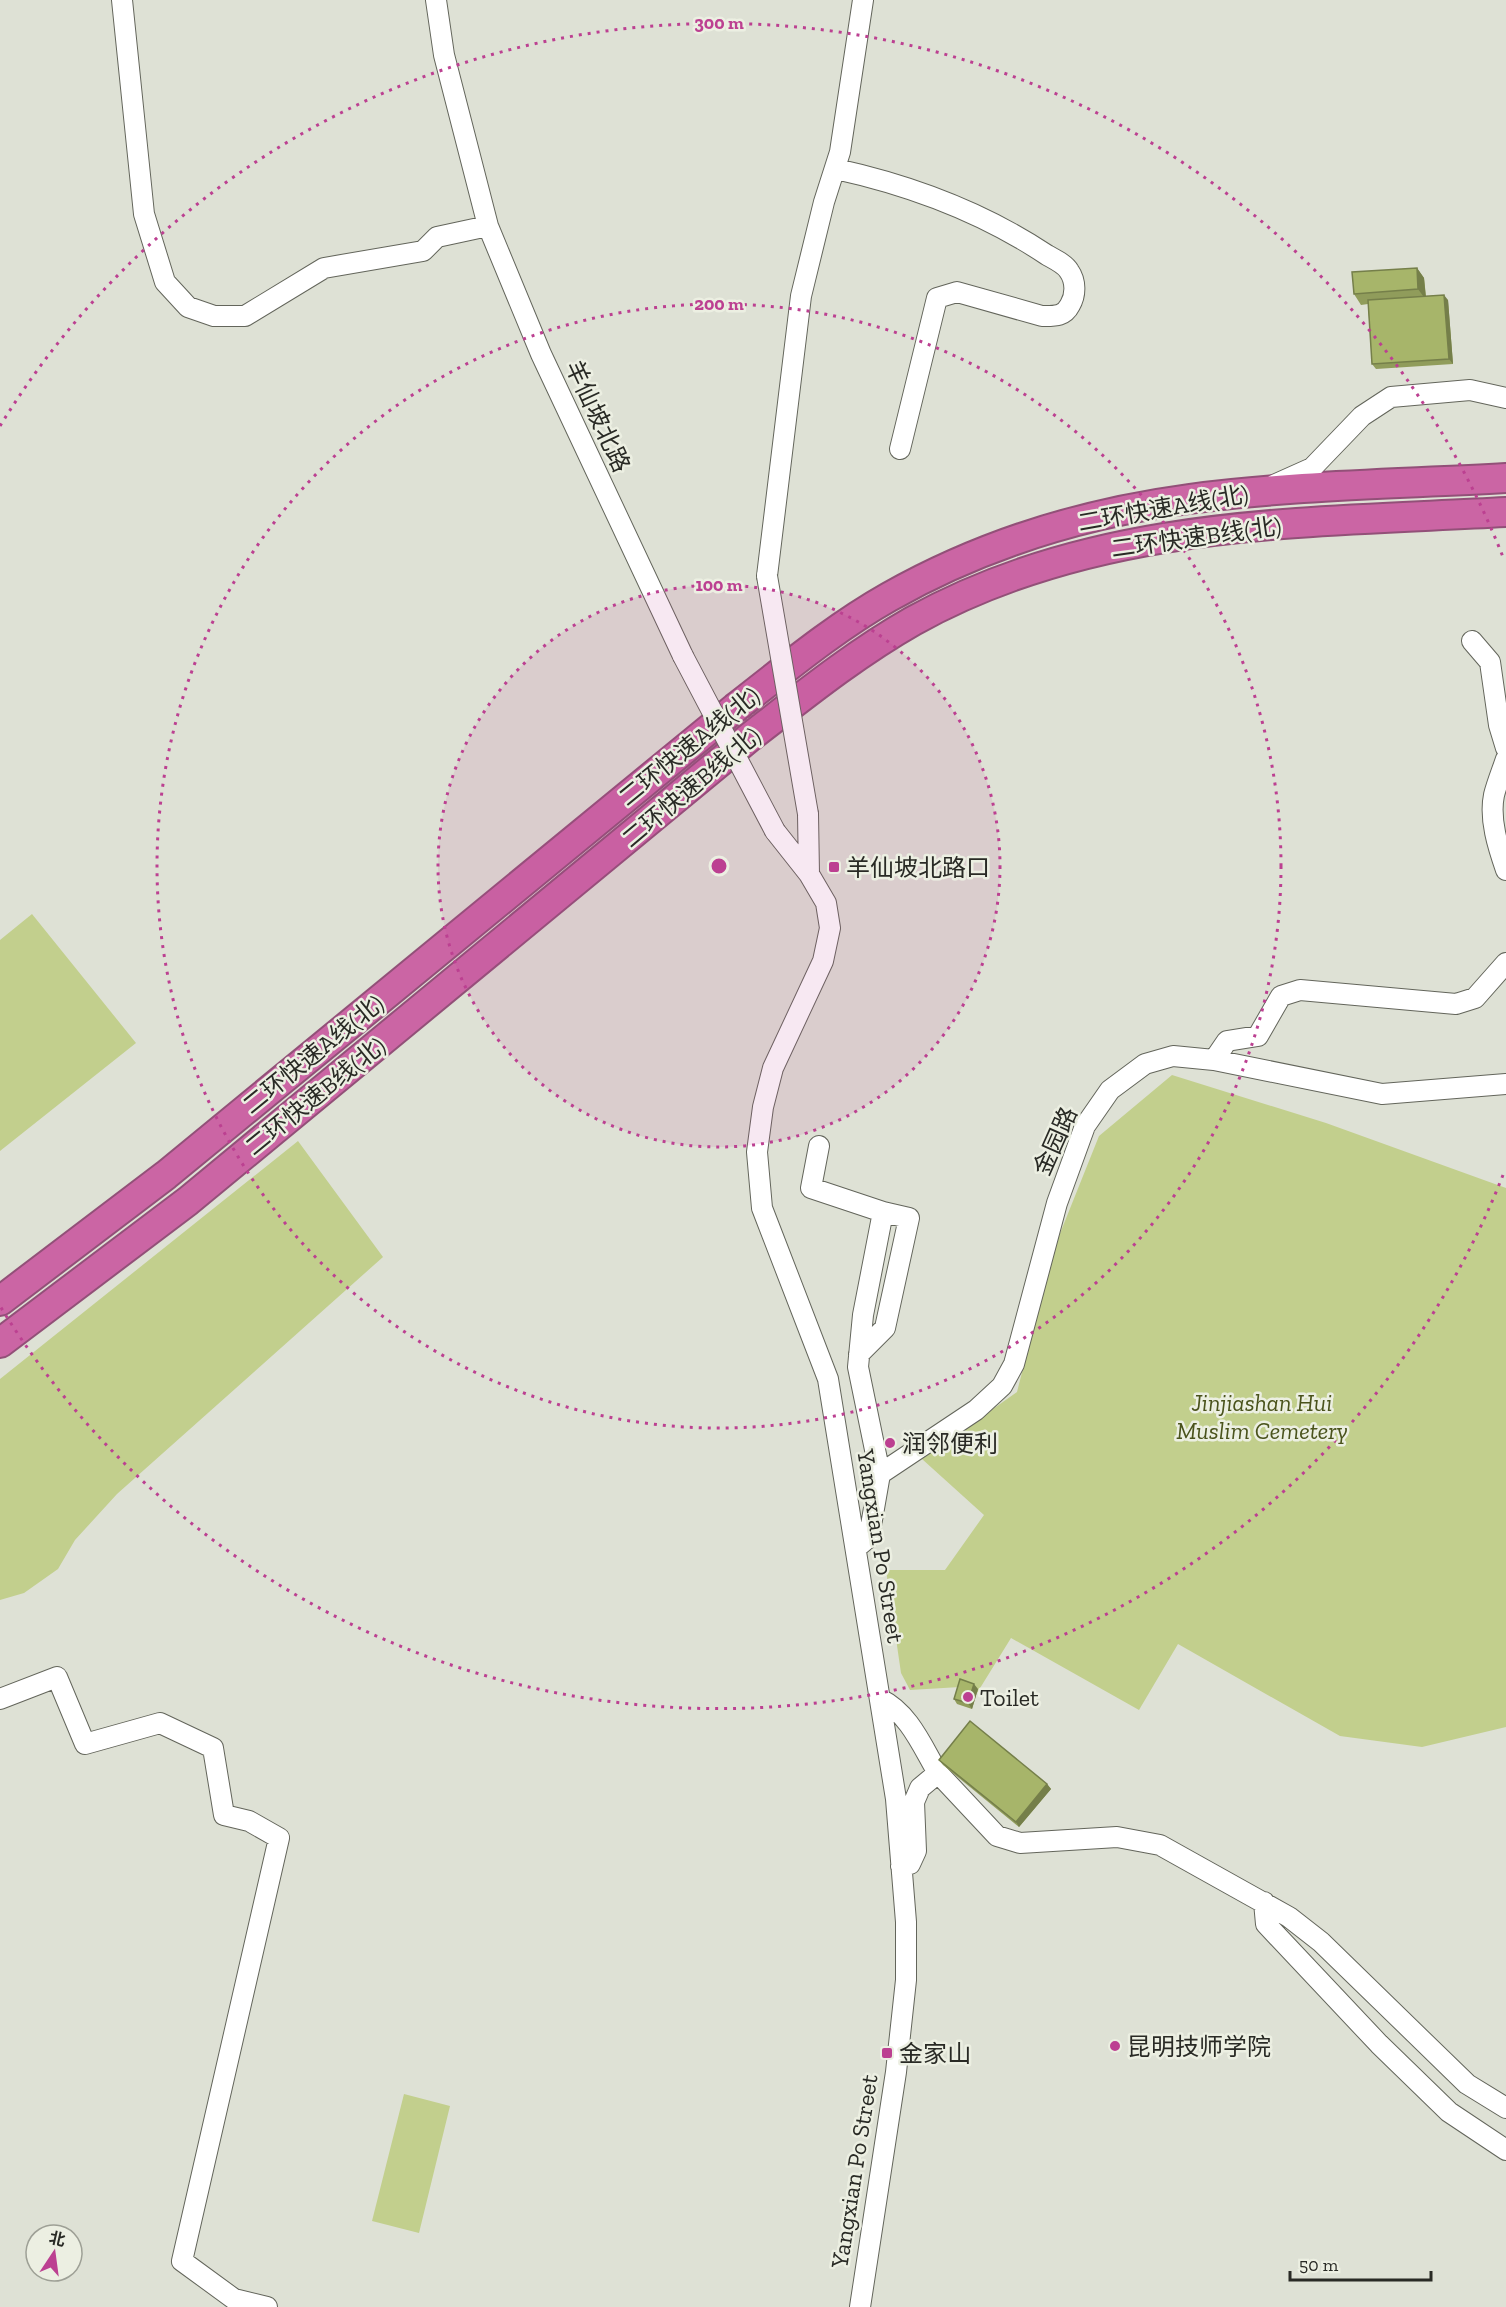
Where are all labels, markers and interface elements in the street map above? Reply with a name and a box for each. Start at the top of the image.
text: 300 m [694,12,744,34]
text: 200 m [694,293,744,315]
street label: 羊仙坡北路 [560,355,636,477]
street label: 二环快速A线(北) [1075,479,1251,537]
street label: 二环快速B线(北) [1109,511,1283,563]
text: 100 m [695,574,743,596]
street label: 二环快速A线(北) [613,680,765,812]
street label: 二环快速B线(北) [616,721,766,853]
place label: 羊仙坡北路口 [846,853,990,882]
centre of rings [709,856,729,876]
marker: 羊仙坡北路口 [827,860,841,874]
street label: 二环快速A线(北) [237,988,389,1120]
street label: 二环快速B线(北) [239,1031,391,1161]
street label: 金园路 [1027,1102,1083,1180]
park label: Jinjiashan Hui Muslim Cemetery [1176,1388,1348,1445]
place label: 润邻便利 [902,1429,998,1458]
marker: 润邻便利 [883,1436,897,1450]
street label: Yangxian Po Street [851,1446,911,1645]
place label: Toilet [980,1683,1039,1712]
marker: Toilet [961,1690,975,1704]
place label: 昆明技师学院 [1127,2032,1271,2061]
place label: 金家山 [899,2039,971,2068]
marker: 昆明技师学院 [1108,2039,1122,2053]
marker: 金家山 [880,2046,894,2060]
street label: Yangxian Po Street [824,2072,884,2271]
north arrow [24,2223,84,2283]
text: 北 [47,2228,67,2250]
scale bar [1290,2244,1431,2282]
text: 50 m [1299,2254,1339,2276]

